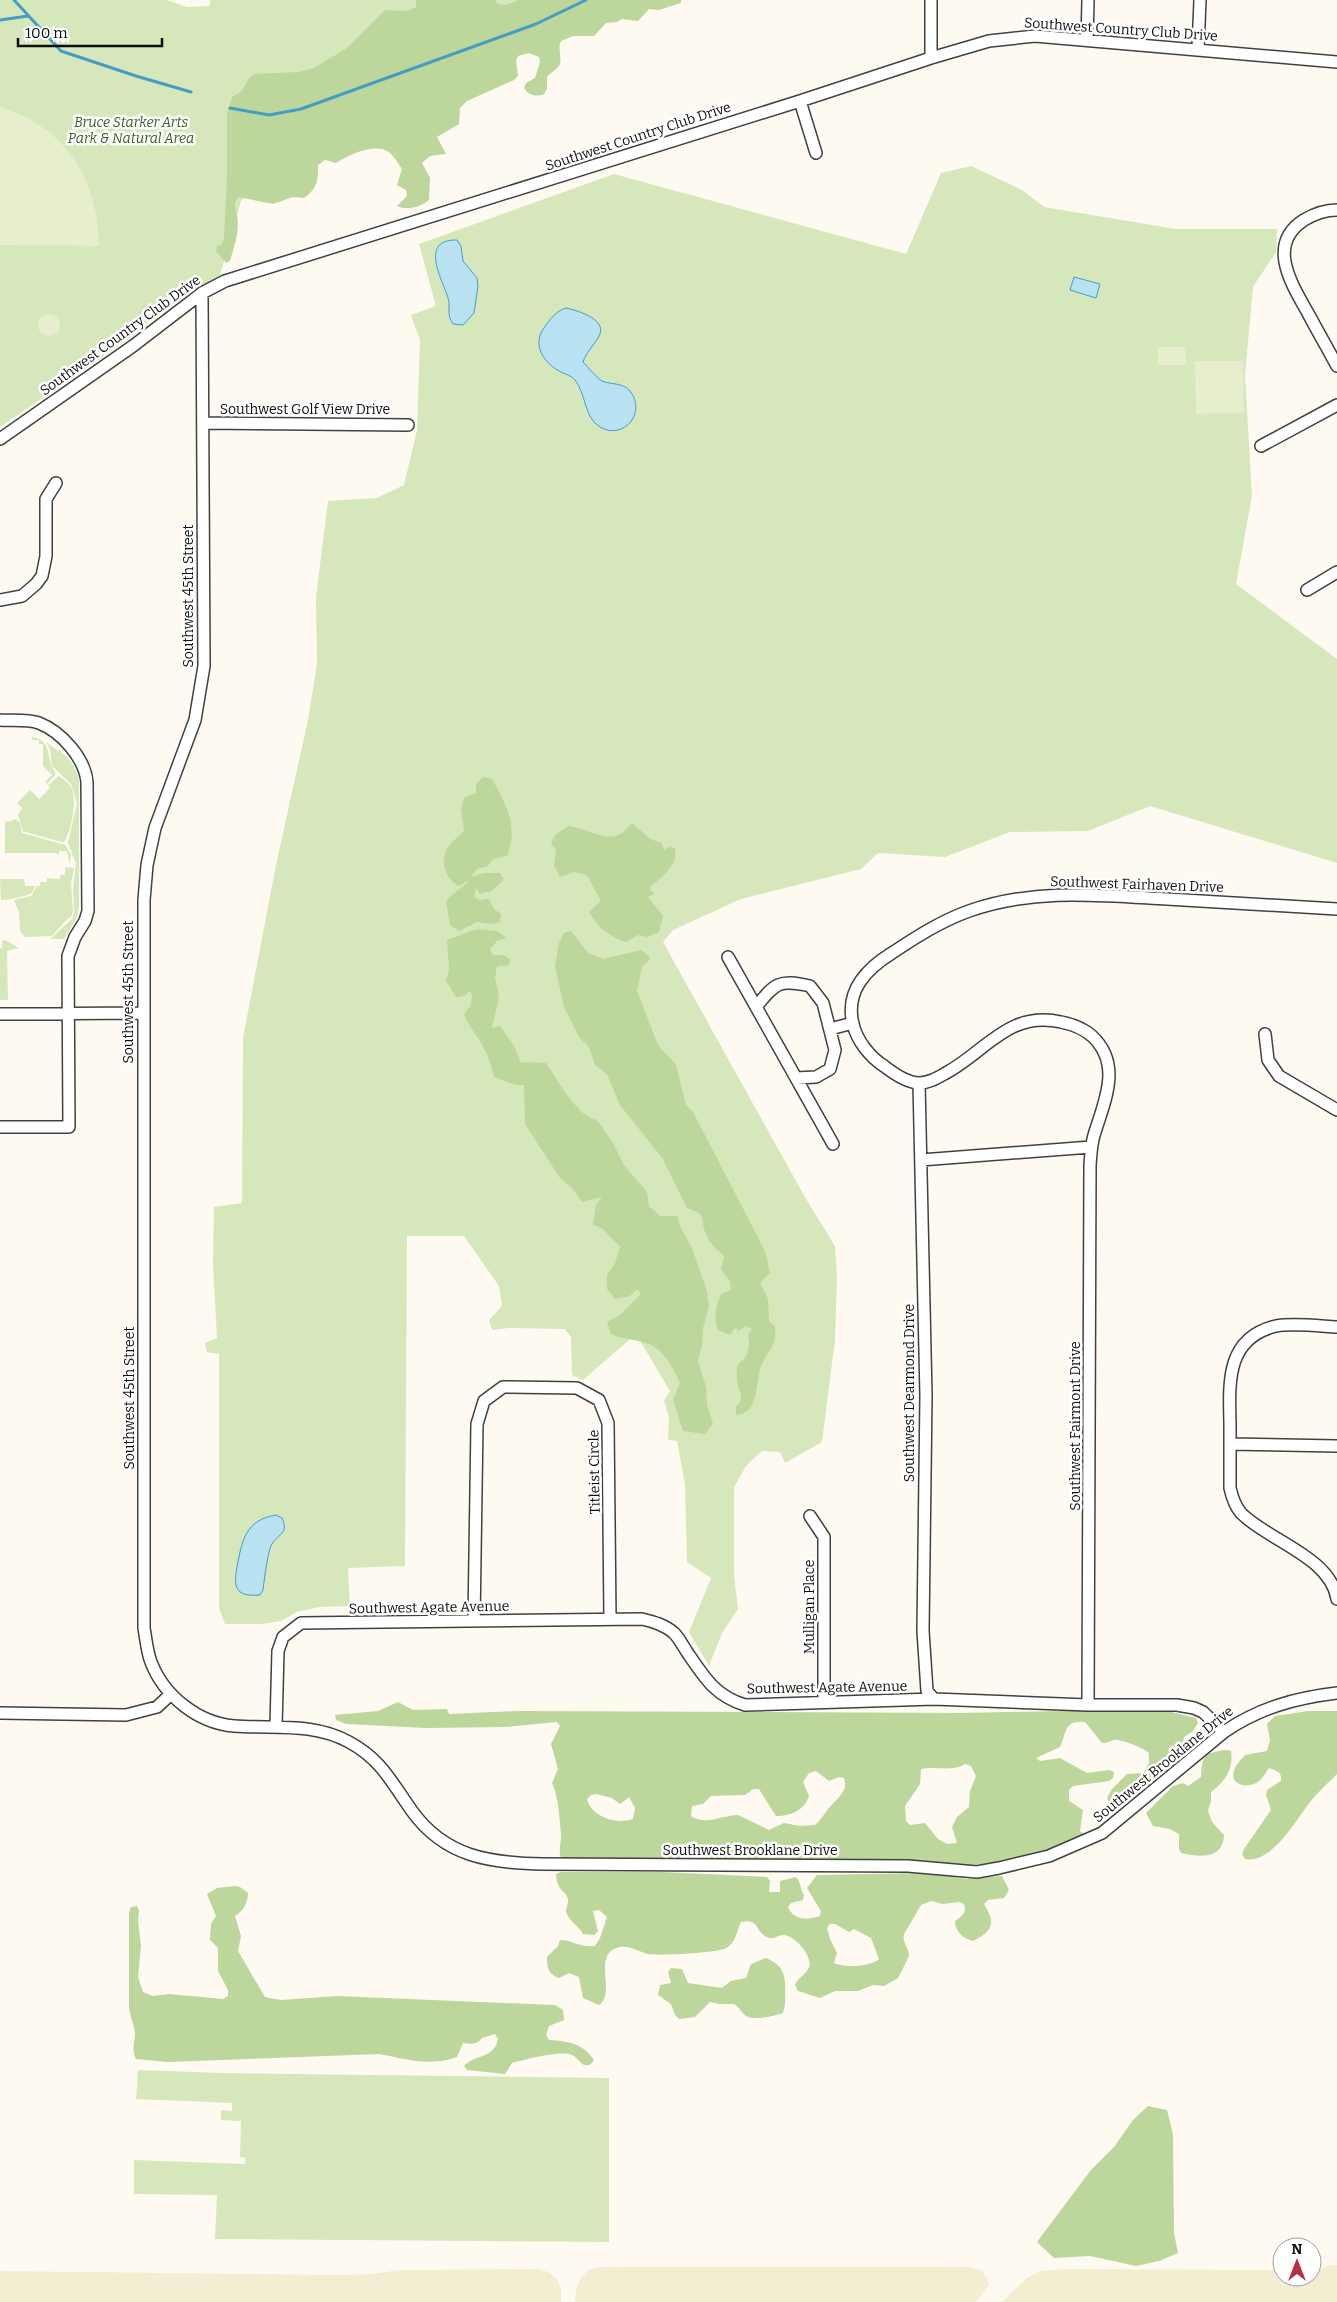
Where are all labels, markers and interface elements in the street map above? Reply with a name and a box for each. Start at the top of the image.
street label: Southwest Country Club Drive [1024,14,1218,45]
scale bar [18,15,161,47]
text: 100 m [25,24,68,42]
street label: Southwest Country Club Drive [543,98,733,175]
park label: Bruce Starker Arts Park & Natural Area [68,114,194,147]
street label: Southwest Country Club Drive [37,272,204,399]
street label: Southwest Golf View Drive [220,401,390,418]
street label: Southwest 45th Street [180,525,197,668]
street label: Southwest Fairhaven Drive [1050,873,1224,896]
street label: Southwest 45th Street [120,921,137,1064]
street label: Southwest Dearmond Drive [901,1304,918,1482]
street label: Southwest 45th Street [121,1327,138,1470]
street label: Southwest Fairmont Drive [1067,1341,1084,1511]
street label: Titleist Circle [585,1430,604,1514]
street label: Mulligan Place [801,1560,818,1654]
street label: Southwest Agate Avenue [348,1598,510,1617]
street label: Southwest Agate Avenue [746,1678,908,1697]
street label: Southwest Brooklane Drive [1090,1703,1237,1826]
street label: Southwest Brooklane Drive [662,1842,838,1859]
north arrow [1272,2237,1322,2287]
text: N [1292,2241,1303,2258]

